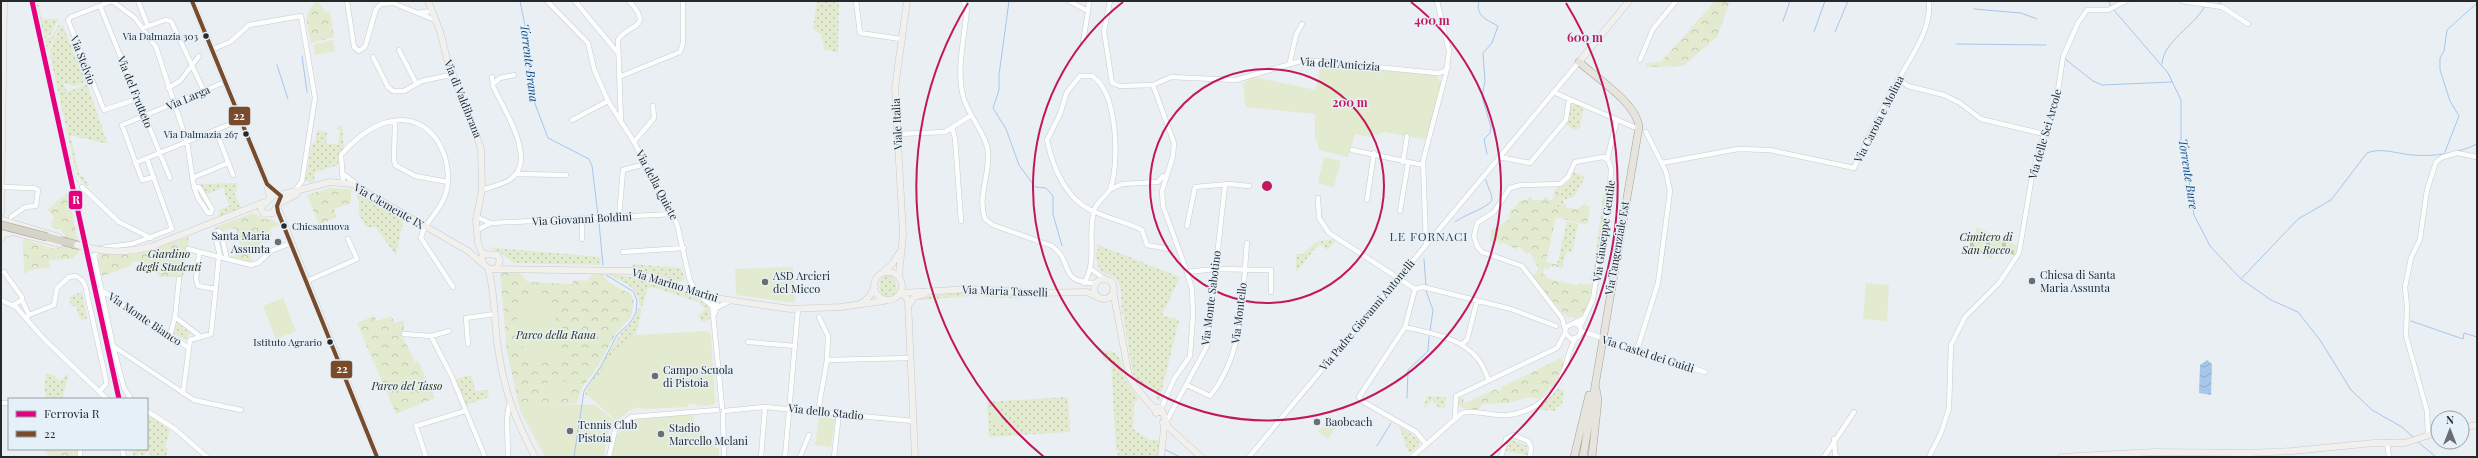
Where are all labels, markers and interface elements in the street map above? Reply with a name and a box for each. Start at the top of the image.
text: 400 m [1414,12,1450,28]
water label: Torrente Brana [517,23,543,103]
place label: Via Dalmazia 303 [122,29,198,43]
text: 600 m [1567,29,1603,45]
marker: Via Dalmazia 303 [201,31,211,41]
street label: Via Stelvio [67,32,100,86]
street label: Via del Frutteto [114,53,157,130]
street label: Via dell'Amicizia [1299,53,1381,74]
street label: Via di Valdibrana [441,57,486,141]
street label: Via Carota e Molina [1850,72,1907,166]
street label: Via Larga [163,81,212,114]
street label: Via delle Sei Arcole [2024,87,2065,182]
text: 200 m [1332,94,1368,110]
street label: Viale Italia [888,97,905,151]
line badge: 22 [228,106,251,126]
text: 22 [233,108,245,123]
place label: Via Dalmazia 267 [163,127,238,141]
marker: Via Dalmazia 267 [241,129,251,139]
water label: Torrente Bure [2176,138,2202,210]
street label: Via della Quiete [632,146,682,223]
street label: Via Clemente IX [350,179,427,232]
centre of rings [1260,179,1274,193]
street label: Via Giuseppe Gentile [1589,179,1618,284]
line badge: R [68,190,83,210]
text: R [72,192,80,207]
street label: Via Tangenziale Est [1601,200,1632,297]
street label: Via Giovanni Boldini [531,208,632,229]
place label: Chiesanuova [292,219,349,233]
marker: Chiesanuova [279,221,289,231]
place label: Santa Maria Assunta [211,228,271,256]
district label: LE FORNACI [1390,228,1468,244]
park label: Cimitero di San Rocco [1959,229,2013,257]
marker: Santa Maria Assunta [273,237,283,247]
park label: Giardino degli Studenti [137,246,202,274]
street label: Via Monte Sabotino [1197,250,1224,347]
street label: Via Padre Giovanni Antonelli [1315,256,1418,374]
street label: Via Marino Marini [629,264,720,305]
place label: Chiesa di Santa Maria Assunta [2040,267,2116,295]
place label: ASD Arcieri del Micco [772,268,830,296]
marker: Chiesa di Santa Maria Assunta [2027,276,2037,286]
marker: ASD Arcieri del Micco [760,277,770,287]
street label: Via Maria Tasselli [961,281,1048,299]
street label: Via Montello [1227,281,1250,345]
street label: Via Monte Bianco [105,288,185,349]
park label: Parco della Rana [515,327,596,342]
street label: Via Castel dei Guidi [1599,331,1696,376]
place label: Istituto Agrario [253,335,323,349]
marker: Istituto Agrario [325,337,335,347]
line badge: 22 [330,360,353,379]
text: 22 [336,361,348,376]
place label: Campo Scuola di Pistoia [663,362,734,390]
marker: Campo Scuola di Pistoia [650,371,660,381]
park label: Parco del Tasso [370,378,443,393]
legend [8,398,148,450]
street label: Via dello Stadio [787,400,865,423]
text: Ferrovia R [44,405,100,421]
north arrow [2430,410,2470,450]
text: N [2446,412,2454,427]
place label: Baobeach [1325,414,1373,429]
place label: Tennis Club Pistoia [578,417,637,445]
marker: Baobeach [1312,417,1322,427]
place label: Stadio Marcello Melani [669,420,748,448]
text: 22 [44,425,56,441]
marker: Tennis Club Pistoia [565,426,575,436]
marker: Stadio Marcello Melani [656,429,666,439]

